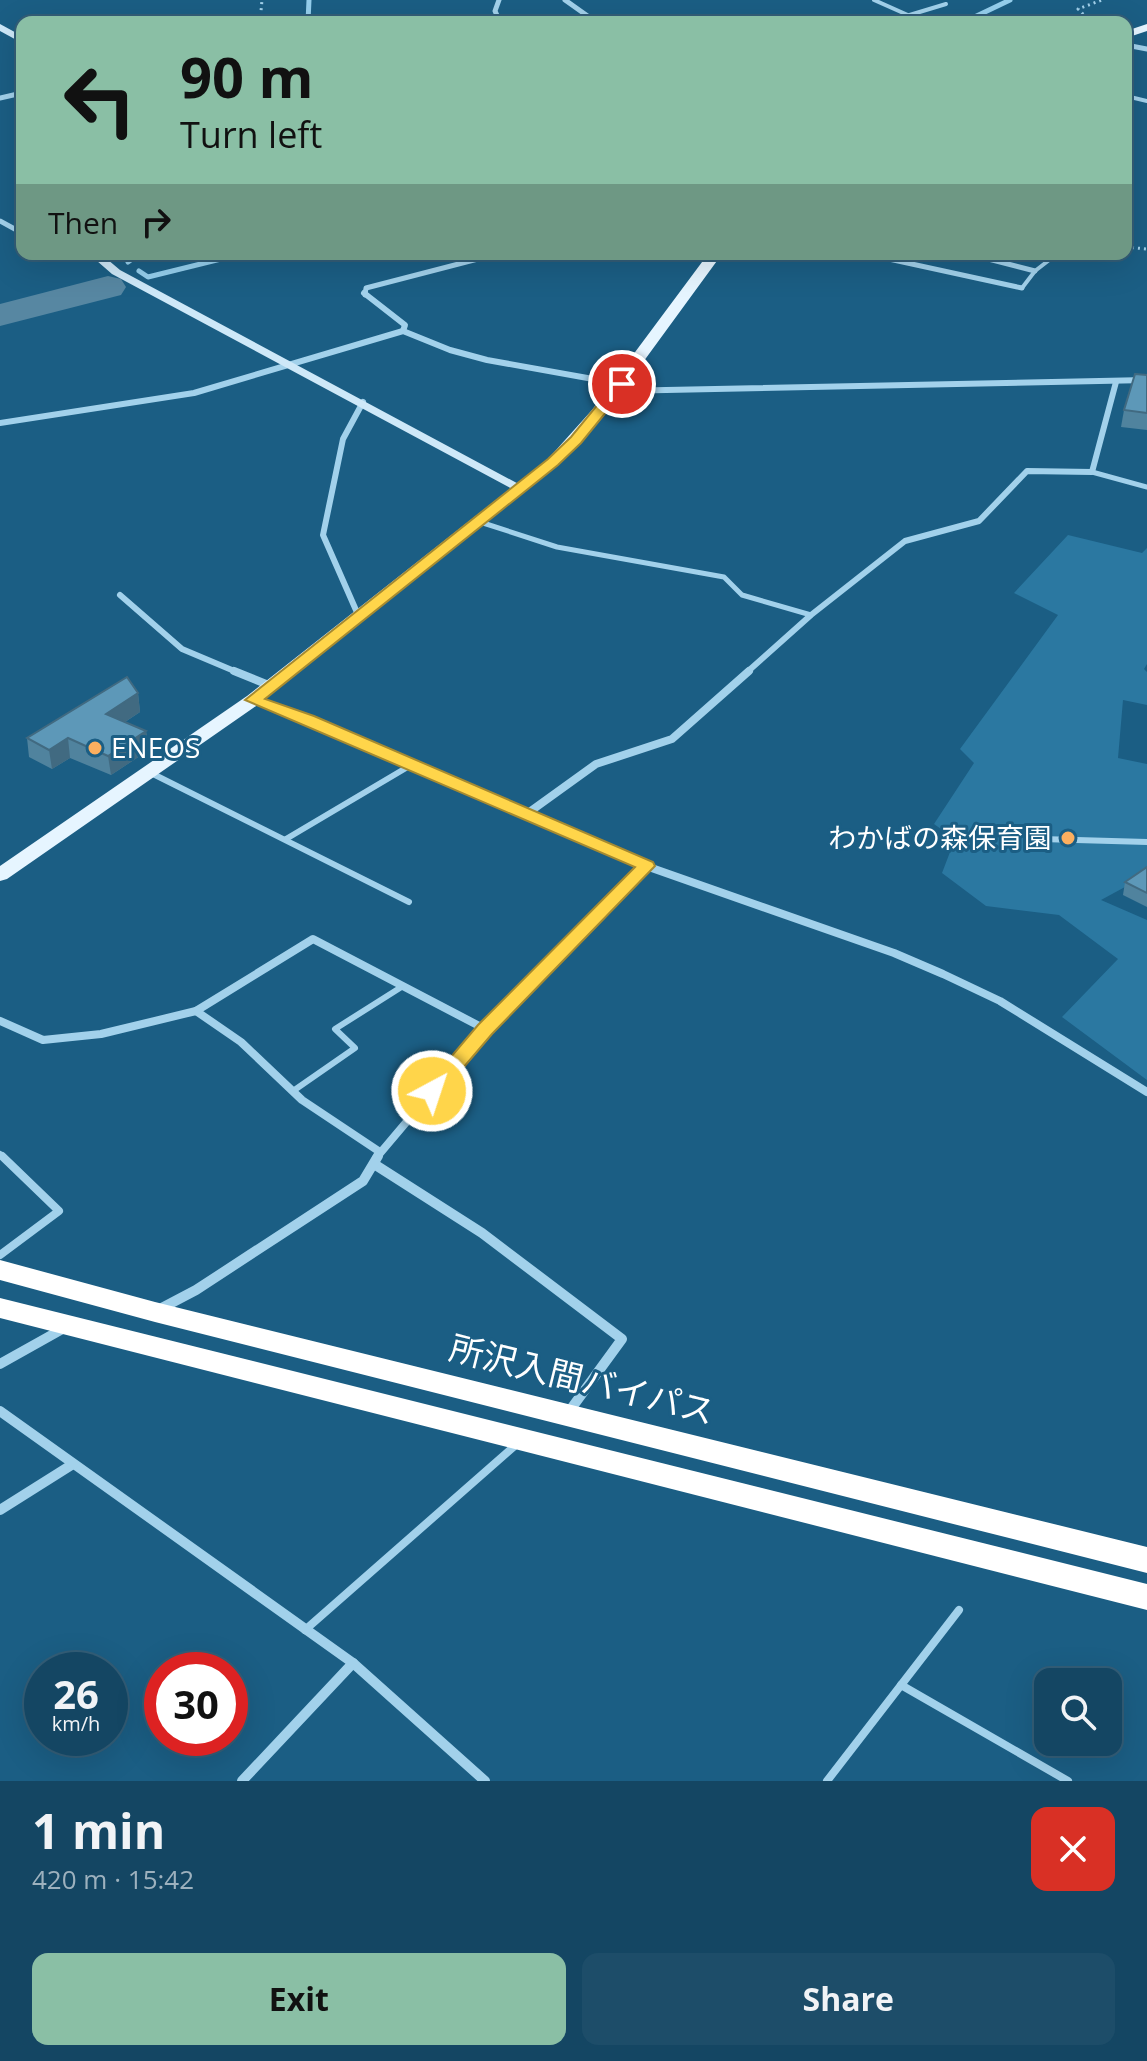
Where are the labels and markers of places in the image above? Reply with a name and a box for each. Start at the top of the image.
pin [588,350,656,418]
place label: ENEOS [111,728,200,766]
marker: ENEOS [86,739,104,757]
place label: わかばの森保育園 [828,818,1052,856]
marker: わかばの森保育園 [1059,829,1077,847]

